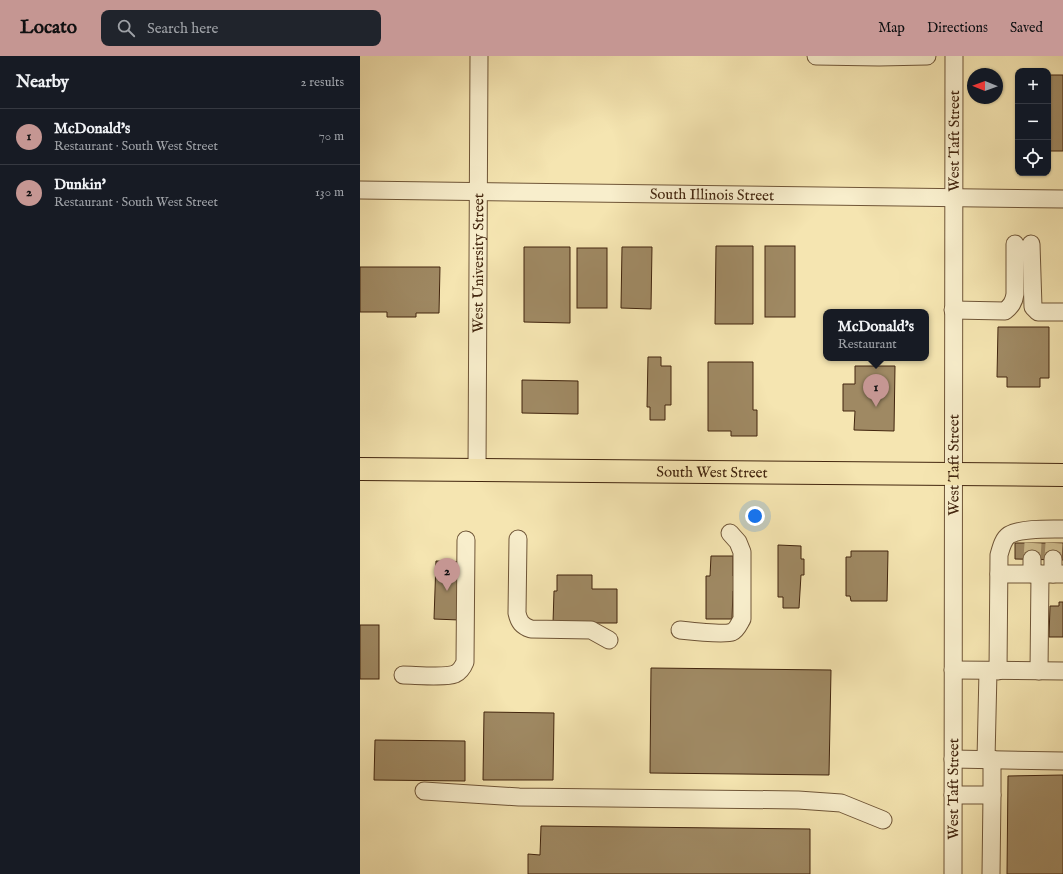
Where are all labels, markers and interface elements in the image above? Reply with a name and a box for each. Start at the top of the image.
search box [101,10,381,46]
text: Locato [20,16,77,40]
icon: search [115,17,137,39]
text: Search here [147,19,219,38]
text: Map [878,19,905,37]
text: Directions [927,19,988,37]
text: Saved [1010,19,1043,37]
north arrow [967,68,1003,104]
map controls [1015,68,1051,176]
button: + [1015,68,1051,104]
text: Nearby [16,72,69,93]
text: 2 results [300,74,344,91]
street label: West Taft Street [945,90,964,192]
button: − [1015,104,1051,140]
text: McDonald's [54,119,130,138]
text: 1 [27,128,31,145]
text: 70 m [319,128,344,145]
text: Restaurant · South West Street [54,138,218,155]
button: locate [1015,140,1051,176]
text: Dunkin' [54,175,106,194]
text: 2 [26,184,32,201]
text: 130 m [315,184,344,201]
street label: South Illinois Street [650,185,774,205]
street label: West University Street [469,193,488,333]
text: Restaurant · South West Street [54,194,218,211]
popup [823,309,929,361]
text: McDonald's [838,317,914,336]
text: Restaurant [838,336,897,353]
pin: 1 [863,374,889,407]
street label: West Taft Street [944,414,964,516]
street label: South West Street [656,463,768,482]
your location [745,506,765,526]
pin: 2 [434,558,460,591]
street label: West Taft Street [944,738,963,840]

